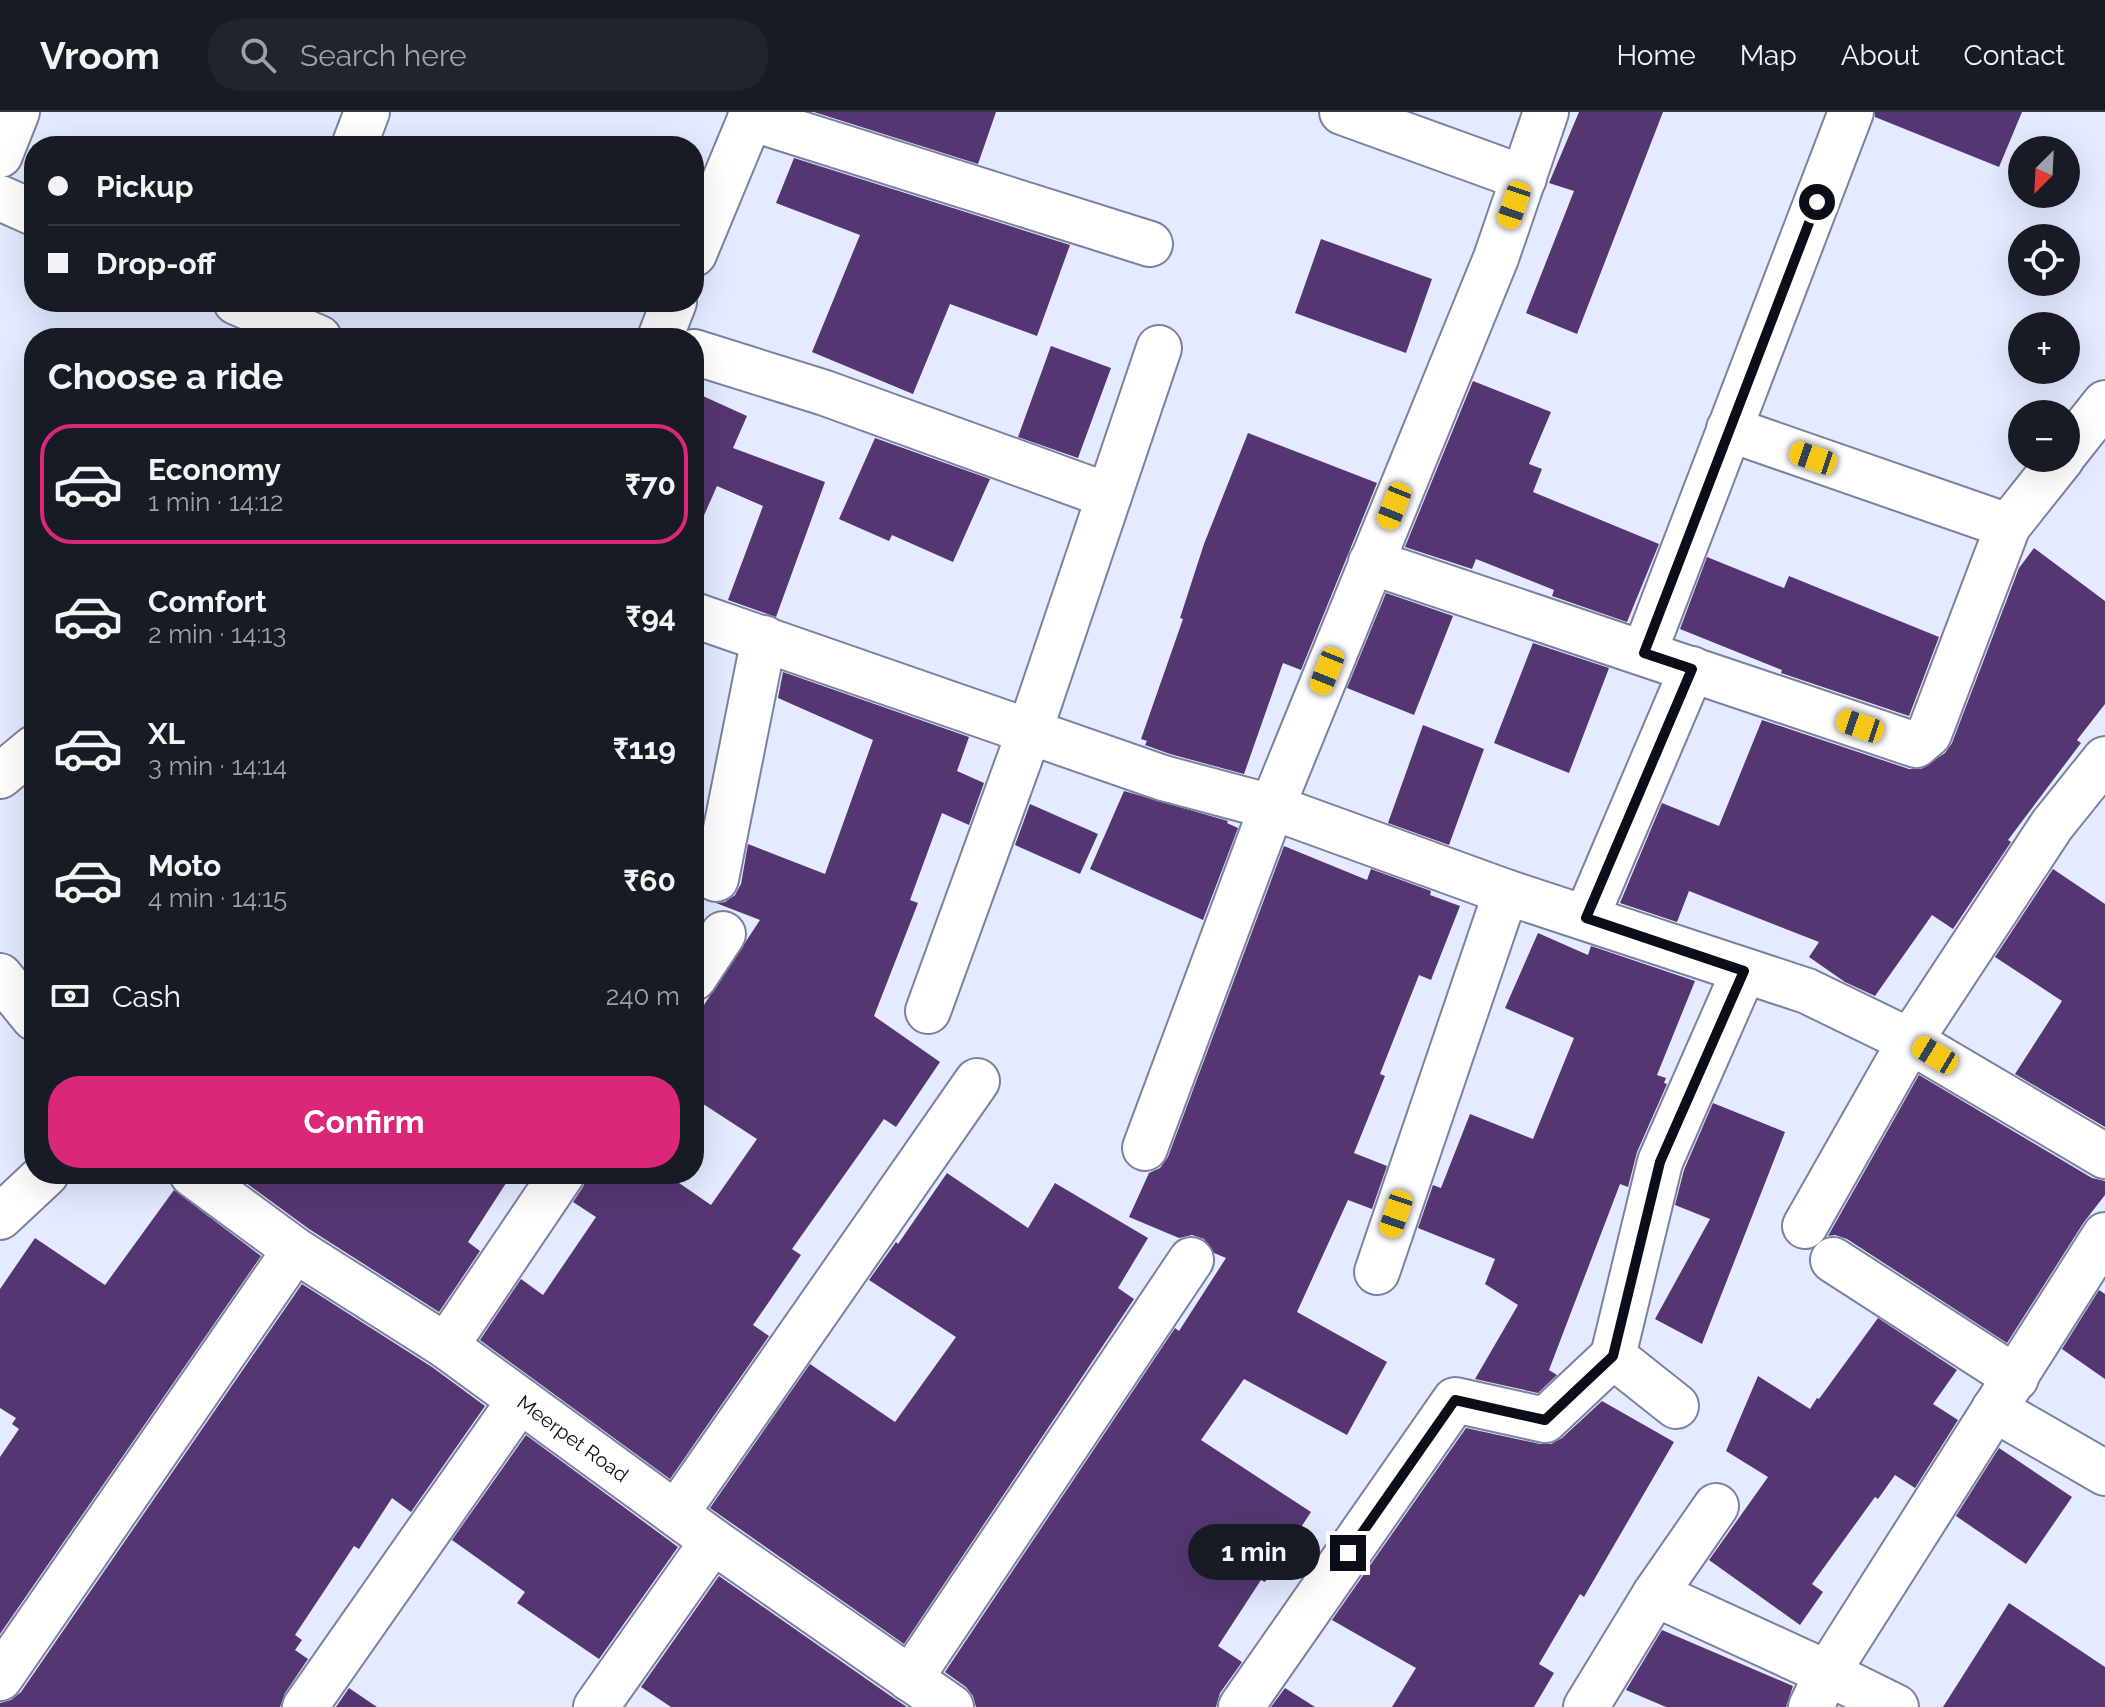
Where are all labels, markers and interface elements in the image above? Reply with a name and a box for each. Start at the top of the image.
search box [208,19,768,91]
text: Vroom [40,33,160,78]
icon: search [236,33,280,77]
text: Search here [300,38,467,73]
text: Home [1616,39,1696,72]
text: Map [1740,39,1797,72]
text: About [1841,39,1920,72]
text: Contact [1964,39,2065,72]
north arrow [2008,136,2080,208]
map controls [2008,136,2080,472]
text: Pickup [96,169,194,204]
car [1495,178,1533,232]
route start [1799,184,1835,220]
button: locate [2008,224,2080,296]
text: Drop-off [96,246,216,281]
button: + [2008,312,2080,384]
text: Choose a ride [48,355,283,397]
button: − [2008,400,2080,472]
car [1786,439,1840,477]
icon: car [52,448,124,520]
text: Economy [148,452,281,487]
text: ₹70 [625,467,676,502]
car [1374,479,1414,533]
text: 1 min · 14:12 [148,487,284,517]
icon: car [52,580,124,652]
text: Comfort [148,584,267,619]
text: ₹94 [625,599,676,634]
text: 2 min · 14:13 [148,619,286,649]
car [1307,644,1347,698]
car [1833,707,1887,745]
icon: car [52,712,124,784]
text: XL [148,716,185,751]
text: ₹119 [613,731,676,766]
text: 3 min · 14:14 [148,751,287,781]
icon: car [52,844,124,916]
text: Moto [148,848,221,883]
text: ₹60 [623,863,676,898]
text: 4 min · 14:15 [148,883,287,913]
icon: cash [48,974,92,1018]
text: Cash [112,979,181,1014]
text: 240 m [606,981,680,1011]
car [1908,1032,1962,1078]
button: Confirm [48,1076,680,1168]
car [1377,1187,1415,1241]
street label: Meerpet Road [513,1390,633,1487]
callout: 1 min [1188,1525,1320,1581]
route end [1330,1535,1366,1571]
text: 1 min [1221,1537,1287,1567]

